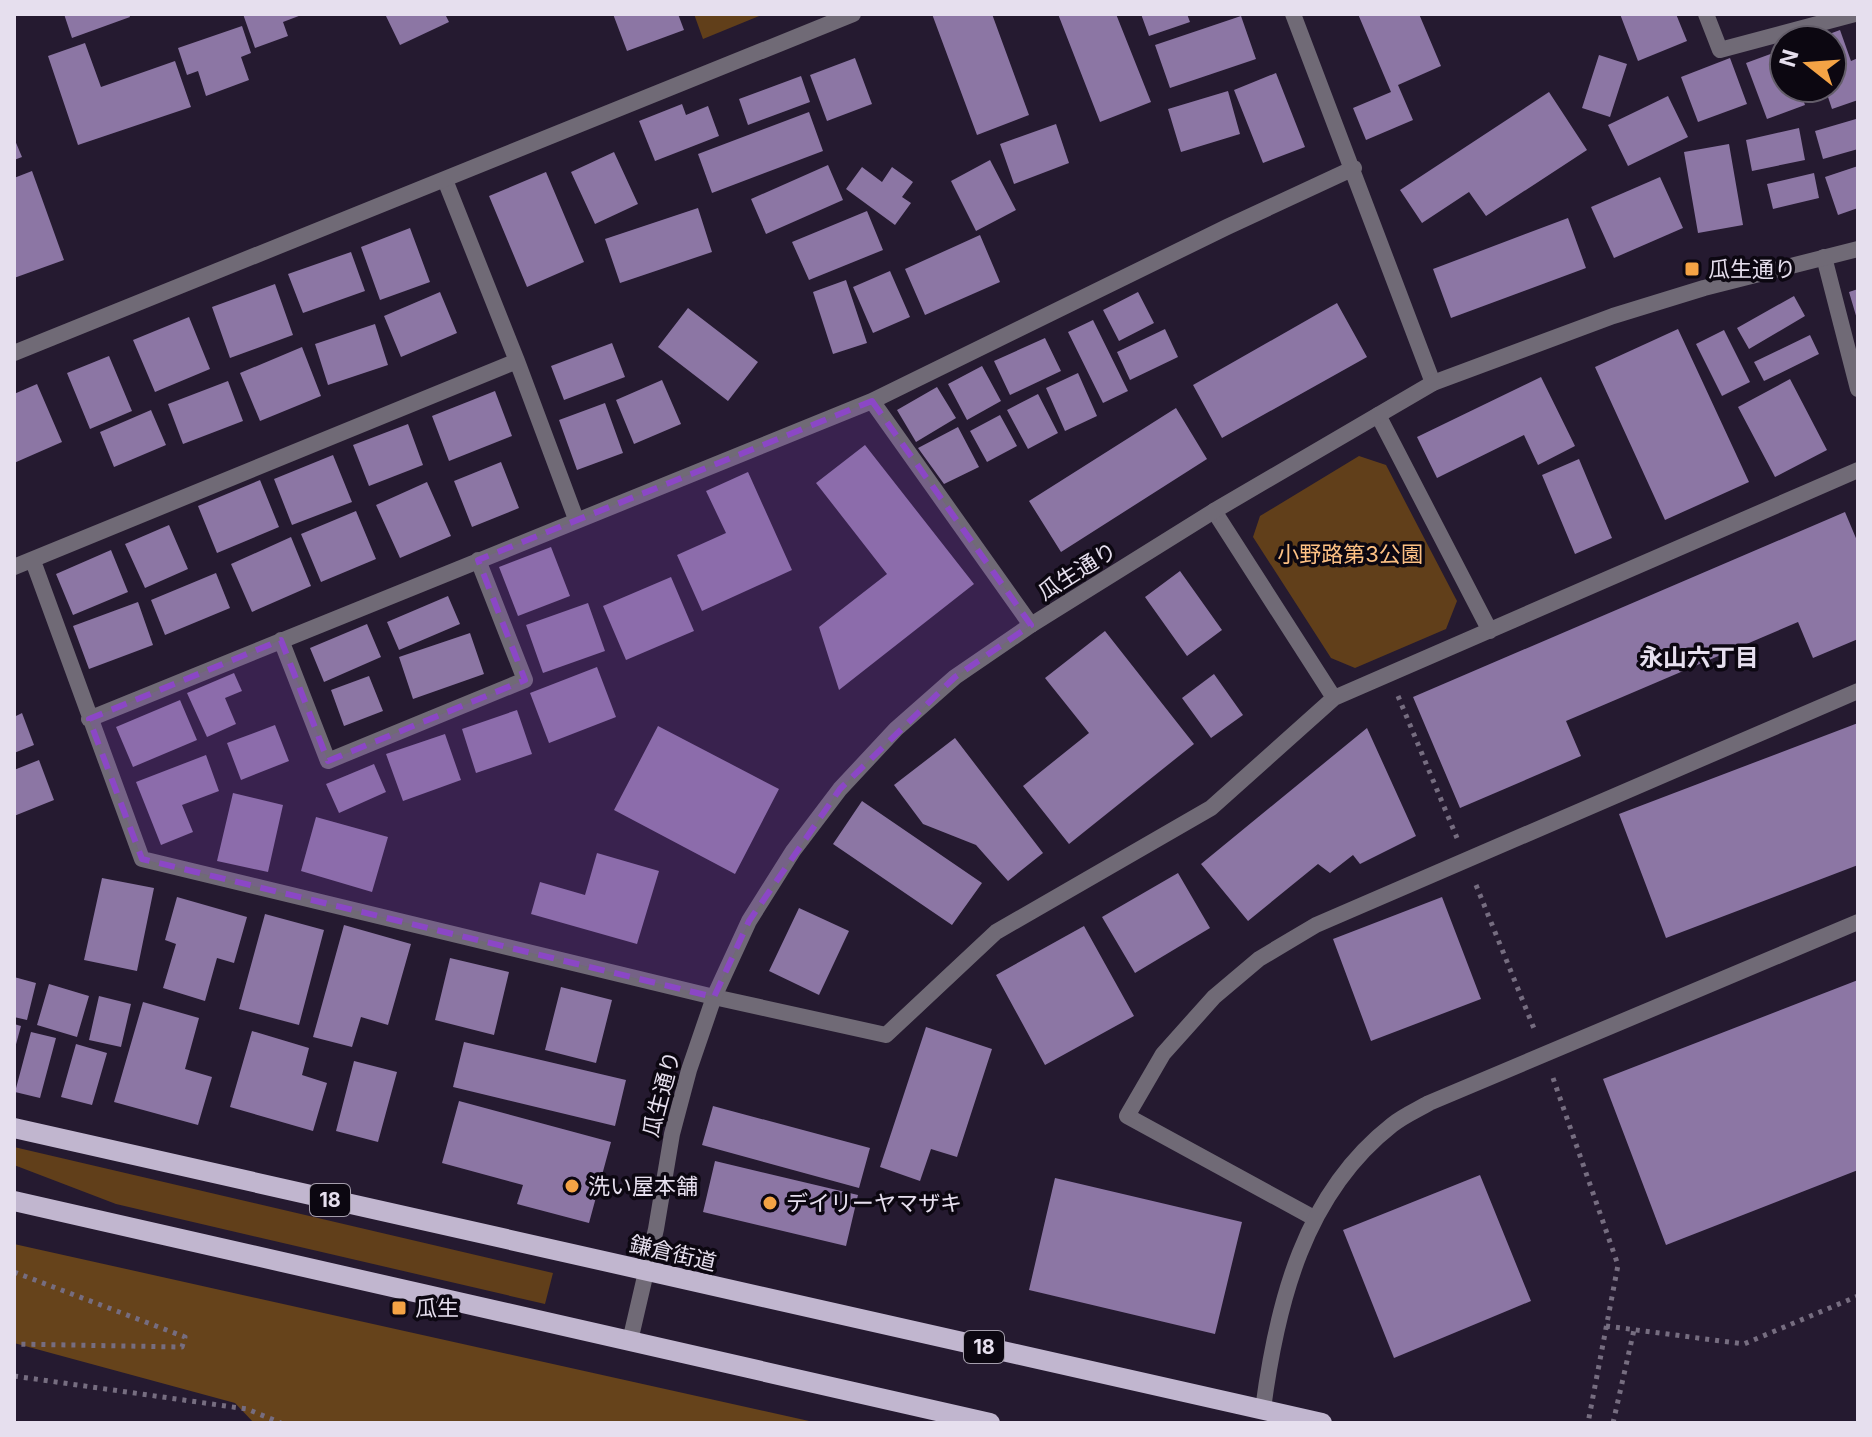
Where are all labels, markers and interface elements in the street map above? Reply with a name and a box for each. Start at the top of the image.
north arrow [1768,24,1848,104]
text: N [1774,46,1804,70]
place label: 瓜生通り [1708,256,1796,282]
marker: 瓜生通り [1683,260,1701,278]
street label: 瓜生通り [1033,537,1121,605]
park label: 小野路第3公園 [1277,541,1423,567]
district label: 永山六丁目 [1639,643,1759,672]
street label: 瓜生通り [637,1048,685,1140]
place label: 洗い屋本舗 [588,1173,698,1199]
marker: 洗い屋本舗 [563,1177,581,1195]
road number: 18 [310,1184,350,1216]
place label: デイリーヤマザキ [786,1190,962,1216]
marker: デイリーヤマザキ [761,1194,779,1212]
street label: 鎌倉街道 [627,1230,719,1276]
place label: 瓜生 [415,1295,459,1321]
marker: 瓜生 [390,1299,408,1317]
road number: 18 [964,1331,1004,1363]

